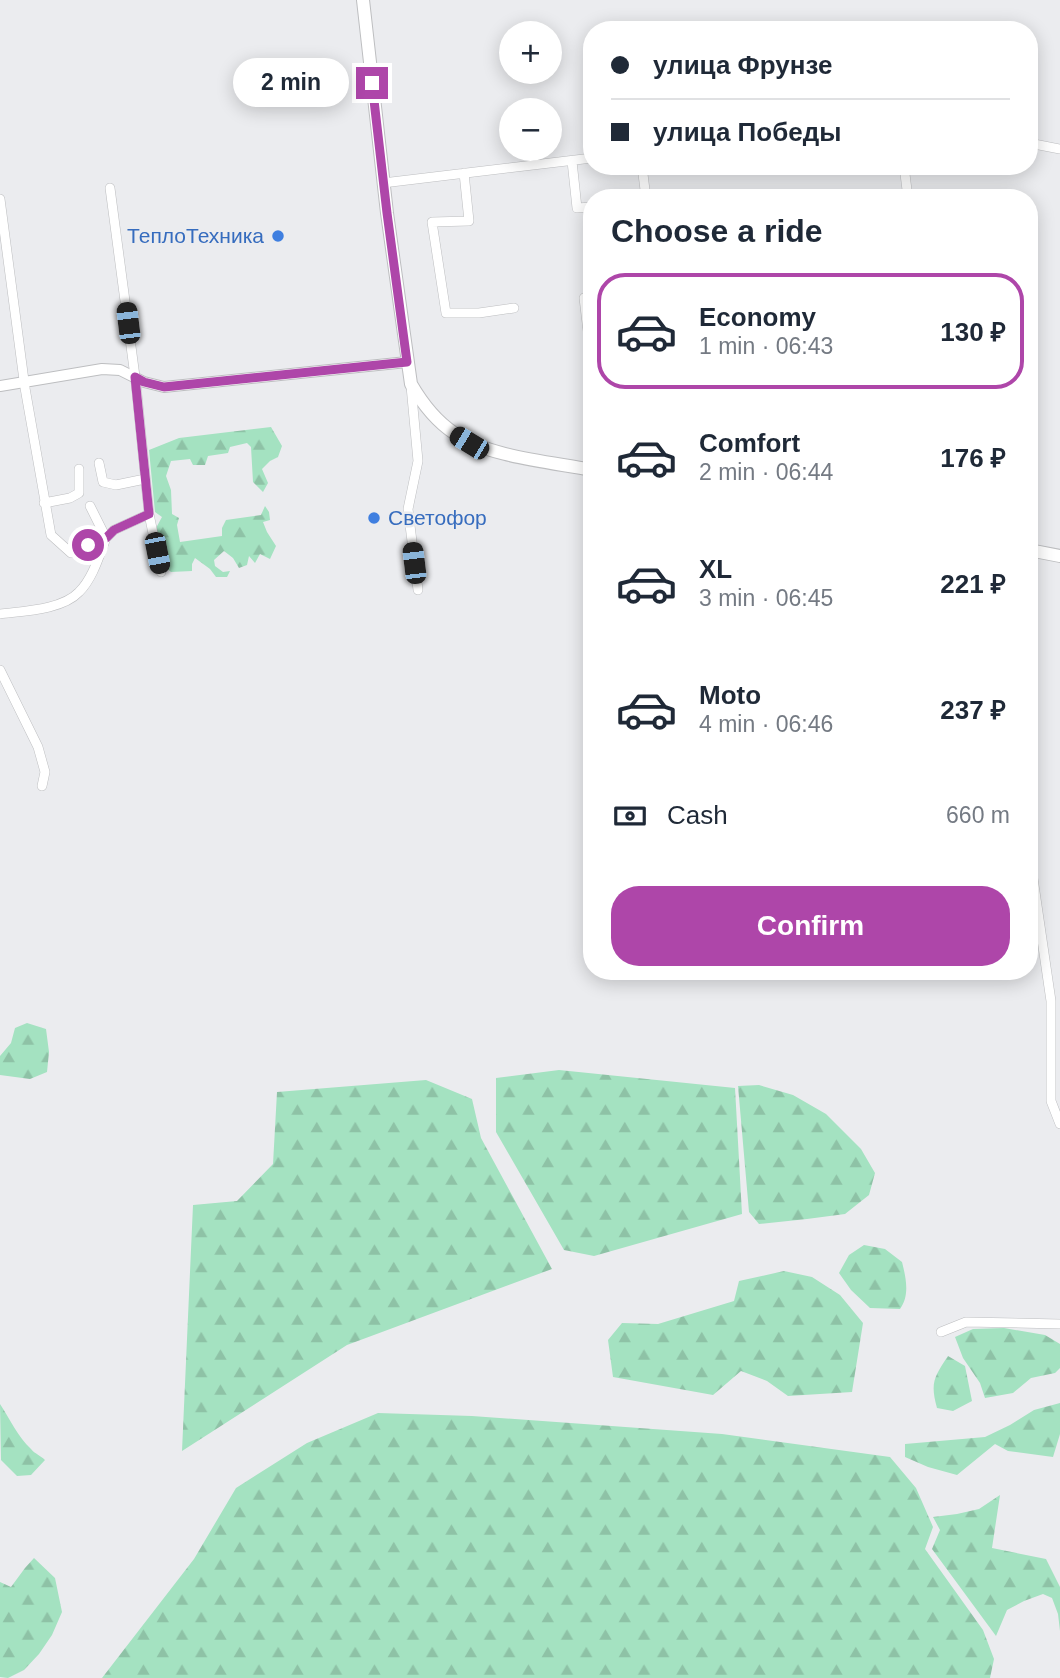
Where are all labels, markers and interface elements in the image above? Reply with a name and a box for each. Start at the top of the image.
map controls [499,21,562,161]
button: + [499,21,562,84]
text: улица Фрунзе [653,50,833,80]
callout: 2 min [232,58,348,108]
route end [356,67,388,99]
text: 2 min [261,69,321,95]
button: − [499,98,562,161]
text: улица Победы [653,117,841,147]
text: Choose a ride [611,213,823,249]
place label: ТеплоТехника [127,224,264,247]
marker: ТеплоТехника [270,228,286,244]
icon: car [615,300,678,363]
car [116,301,141,345]
text: Economy [699,302,816,332]
text: 130 ₽ [940,317,1006,347]
text: 1 min · 06:43 [699,333,833,359]
car [446,423,493,463]
icon: car [615,426,678,489]
text: Comfort [699,428,800,458]
text: 176 ₽ [940,443,1006,473]
text: 2 min · 06:44 [699,459,833,485]
place label: Светофор [388,506,487,529]
marker: Светофор [366,510,382,526]
route start [72,529,104,561]
car [143,530,172,576]
car [402,541,427,585]
icon: car [615,552,678,615]
text: XL [699,554,732,584]
text: 221 ₽ [940,569,1006,599]
text: 3 min · 06:45 [699,585,833,611]
icon: car [615,678,678,741]
text: Moto [699,680,761,710]
text: 237 ₽ [940,695,1006,725]
text: 4 min · 06:46 [699,711,833,737]
icon: cash [611,797,649,835]
text: Cash [667,800,728,830]
text: 660 m [946,802,1010,828]
button: Confirm [611,886,1010,966]

